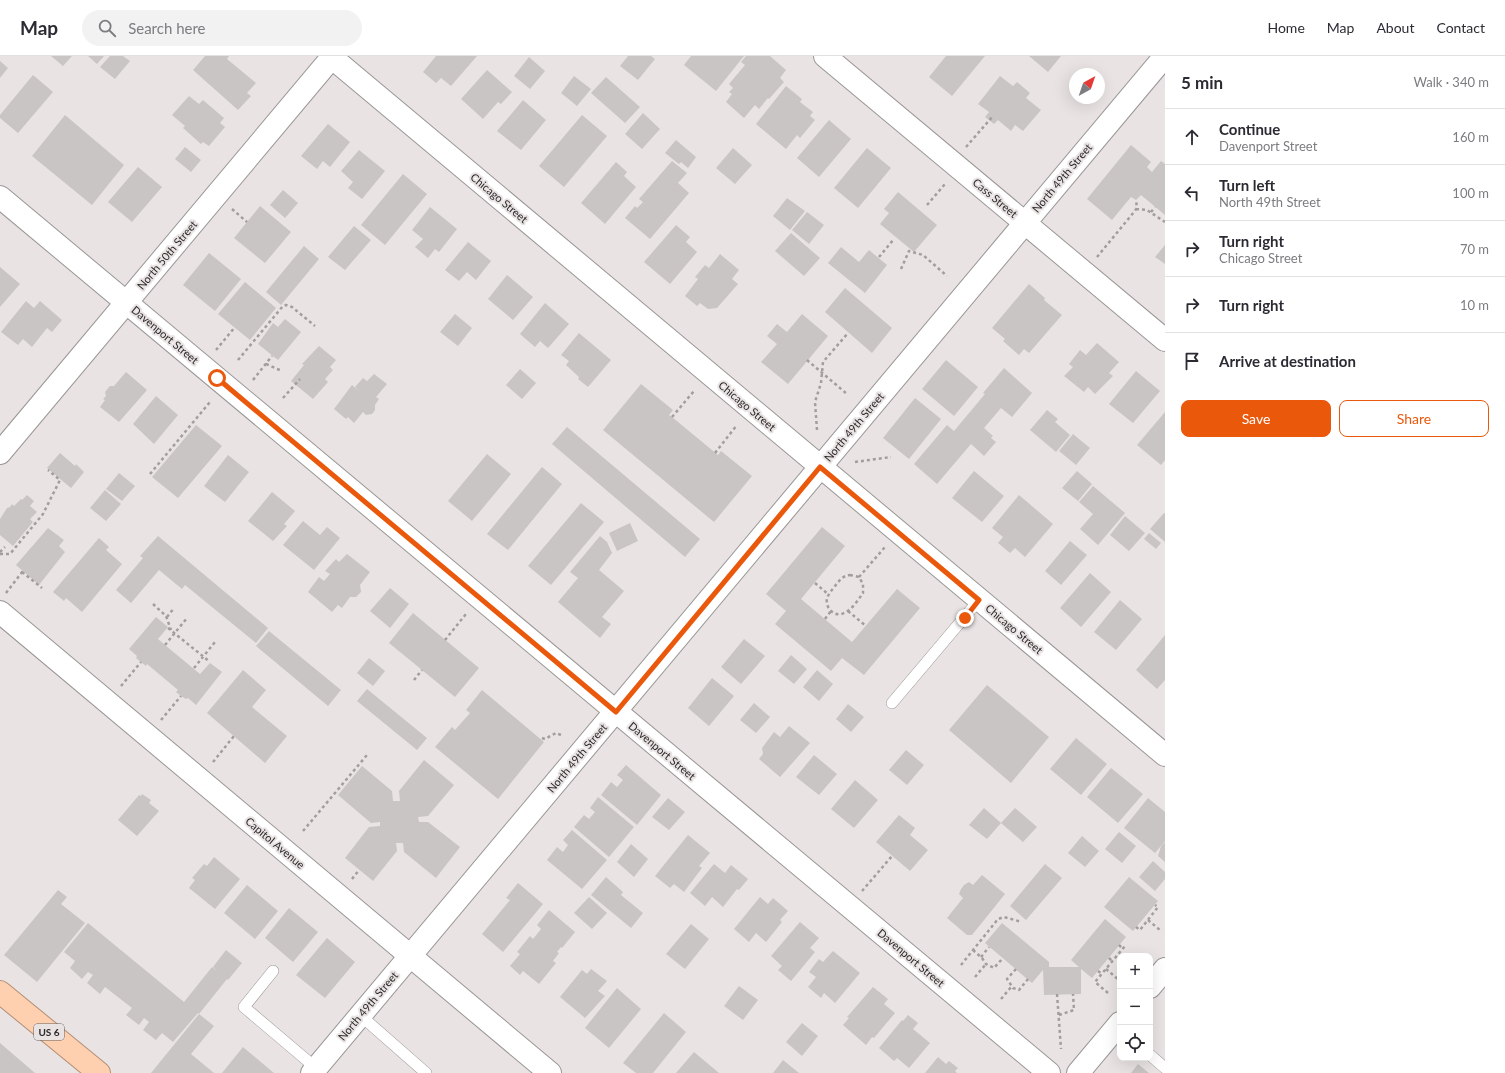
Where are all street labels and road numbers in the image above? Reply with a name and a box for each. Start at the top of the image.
street label: North 49th Street [1029,141,1094,215]
street label: Chicago Street [468,170,531,225]
street label: Cass Street [970,175,1020,220]
street label: North 50th Street [134,218,199,292]
street label: Davenport Street [129,303,201,366]
street label: Chicago Street [716,378,779,433]
street label: North 49th Street [821,390,886,464]
street label: Chicago Street [983,601,1046,656]
street label: Davenport Street [626,719,698,782]
street label: North 49th Street [544,721,609,795]
street label: Capitol Avenue [243,814,308,871]
street label: Davenport Street [875,926,947,989]
street label: North 49th Street [335,969,400,1043]
road number: US 6 [34,1024,64,1040]

